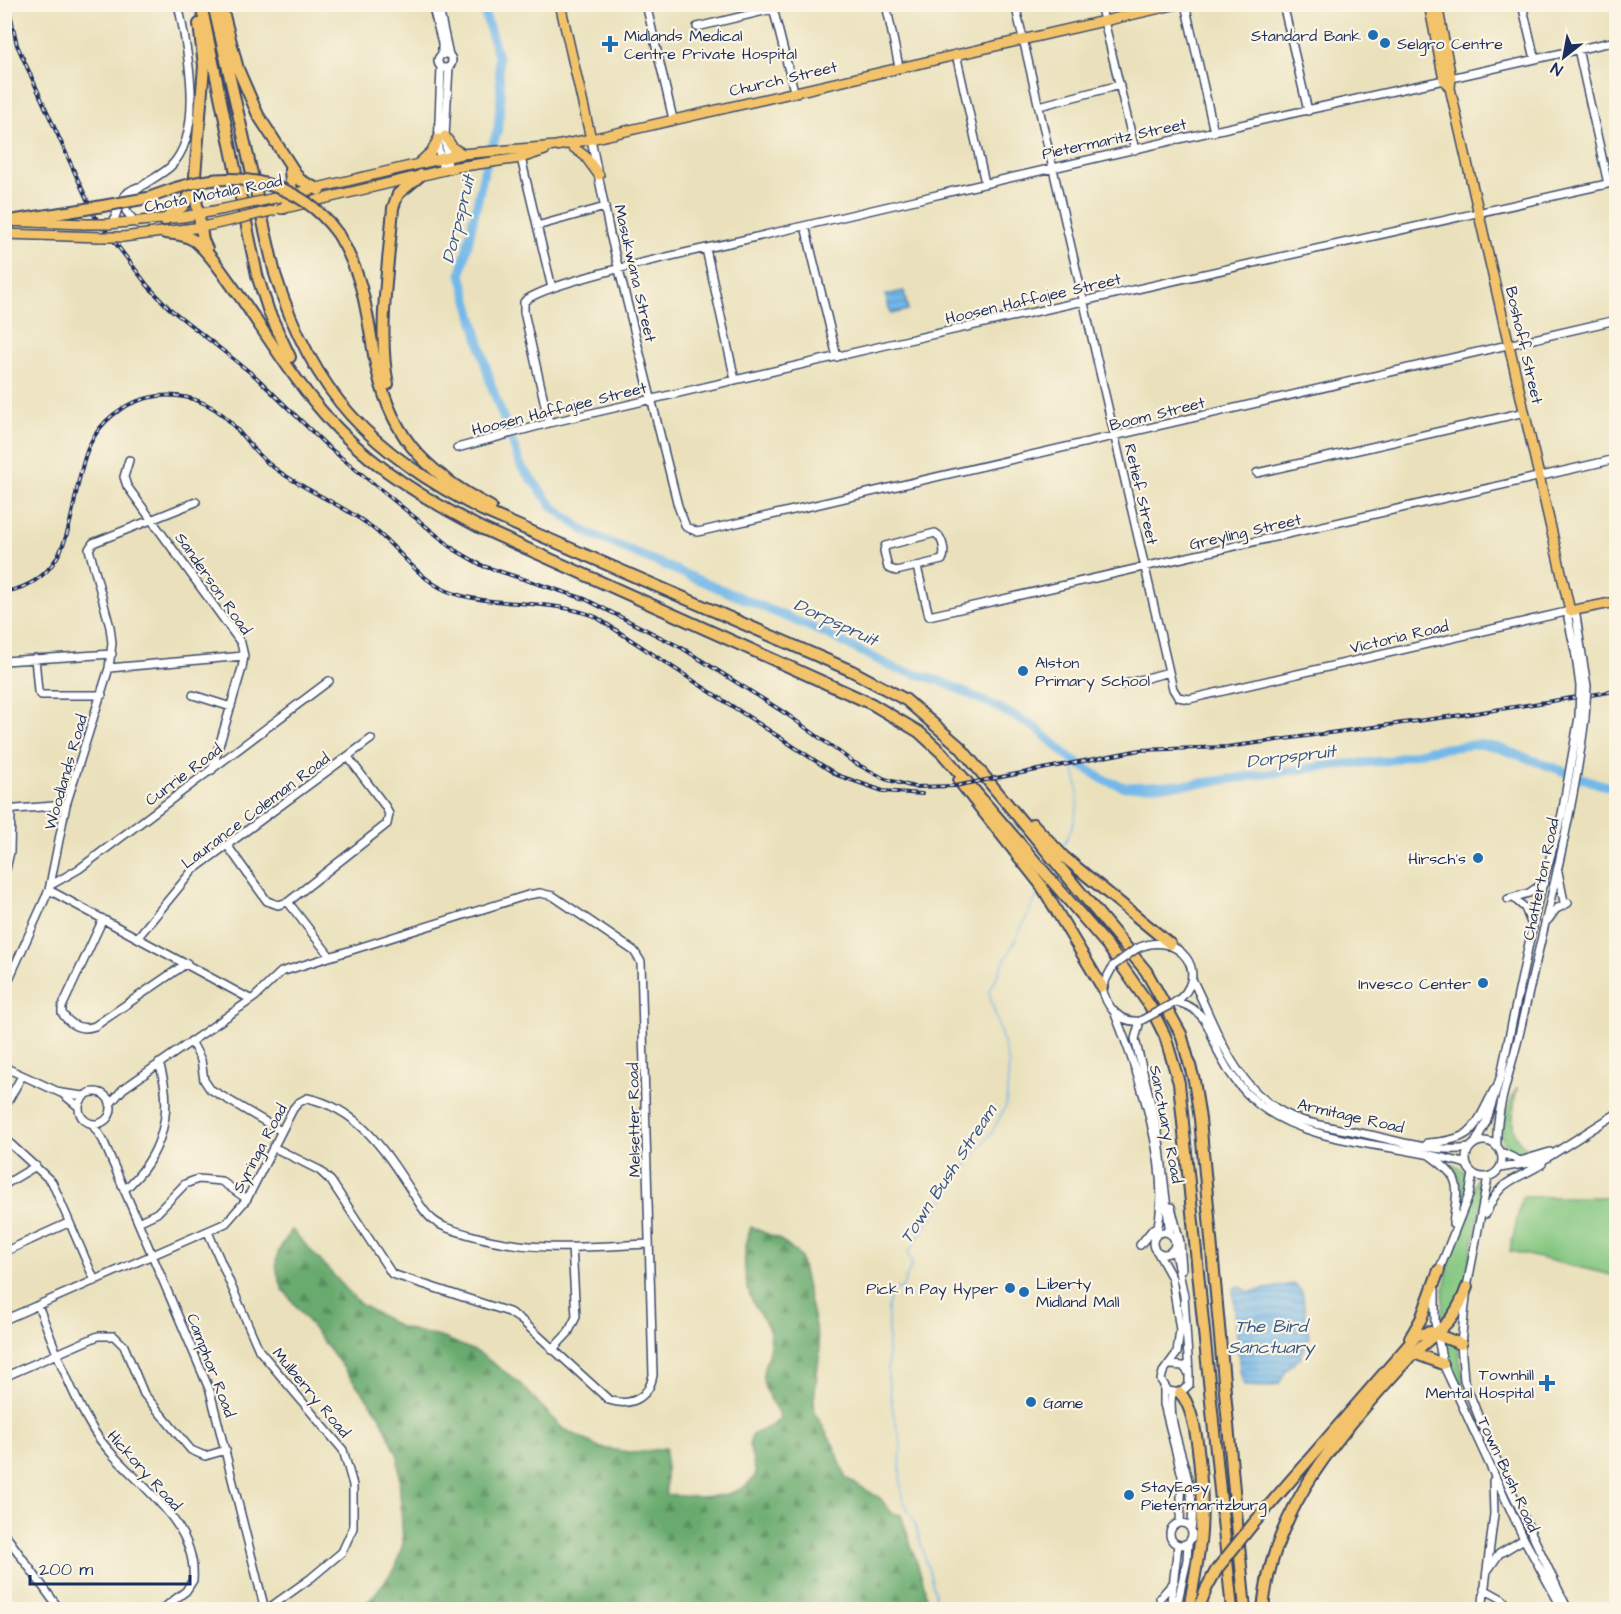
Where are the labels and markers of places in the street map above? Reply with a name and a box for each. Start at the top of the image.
place label: Midlands Medical Centre Private Hospital [624,25,797,65]
place label: Standard Bank [1251,25,1361,47]
marker: Standard Bank [1366,28,1380,42]
place label: Selgro Centre [1397,33,1503,56]
marker: Midlands Medical Centre Private Hospital [601,35,619,53]
marker: Selgro Centre [1378,36,1392,50]
place label: Alston Primary School [1035,652,1150,693]
marker: Alston Primary School [1016,664,1030,678]
place label: Hirsch's [1408,848,1466,870]
marker: Hirsch's [1471,851,1485,865]
place label: Invesco Center [1358,973,1471,995]
marker: Invesco Center [1476,976,1490,990]
place label: Liberty Midland Mall [1036,1273,1120,1313]
place label: Pick n Pay Hyper [866,1278,998,1301]
marker: Pick n Pay Hyper [1003,1281,1017,1295]
marker: Liberty Midland Mall [1017,1285,1031,1299]
place label: Townhill Mental Hospital [1425,1364,1534,1404]
marker: Townhill Mental Hospital [1538,1374,1556,1392]
place label: Game [1043,1392,1084,1414]
marker: Game [1024,1395,1038,1409]
place label: StayEasy Pietermaritzburg [1141,1476,1267,1517]
marker: StayEasy Pietermaritzburg [1122,1488,1136,1502]

